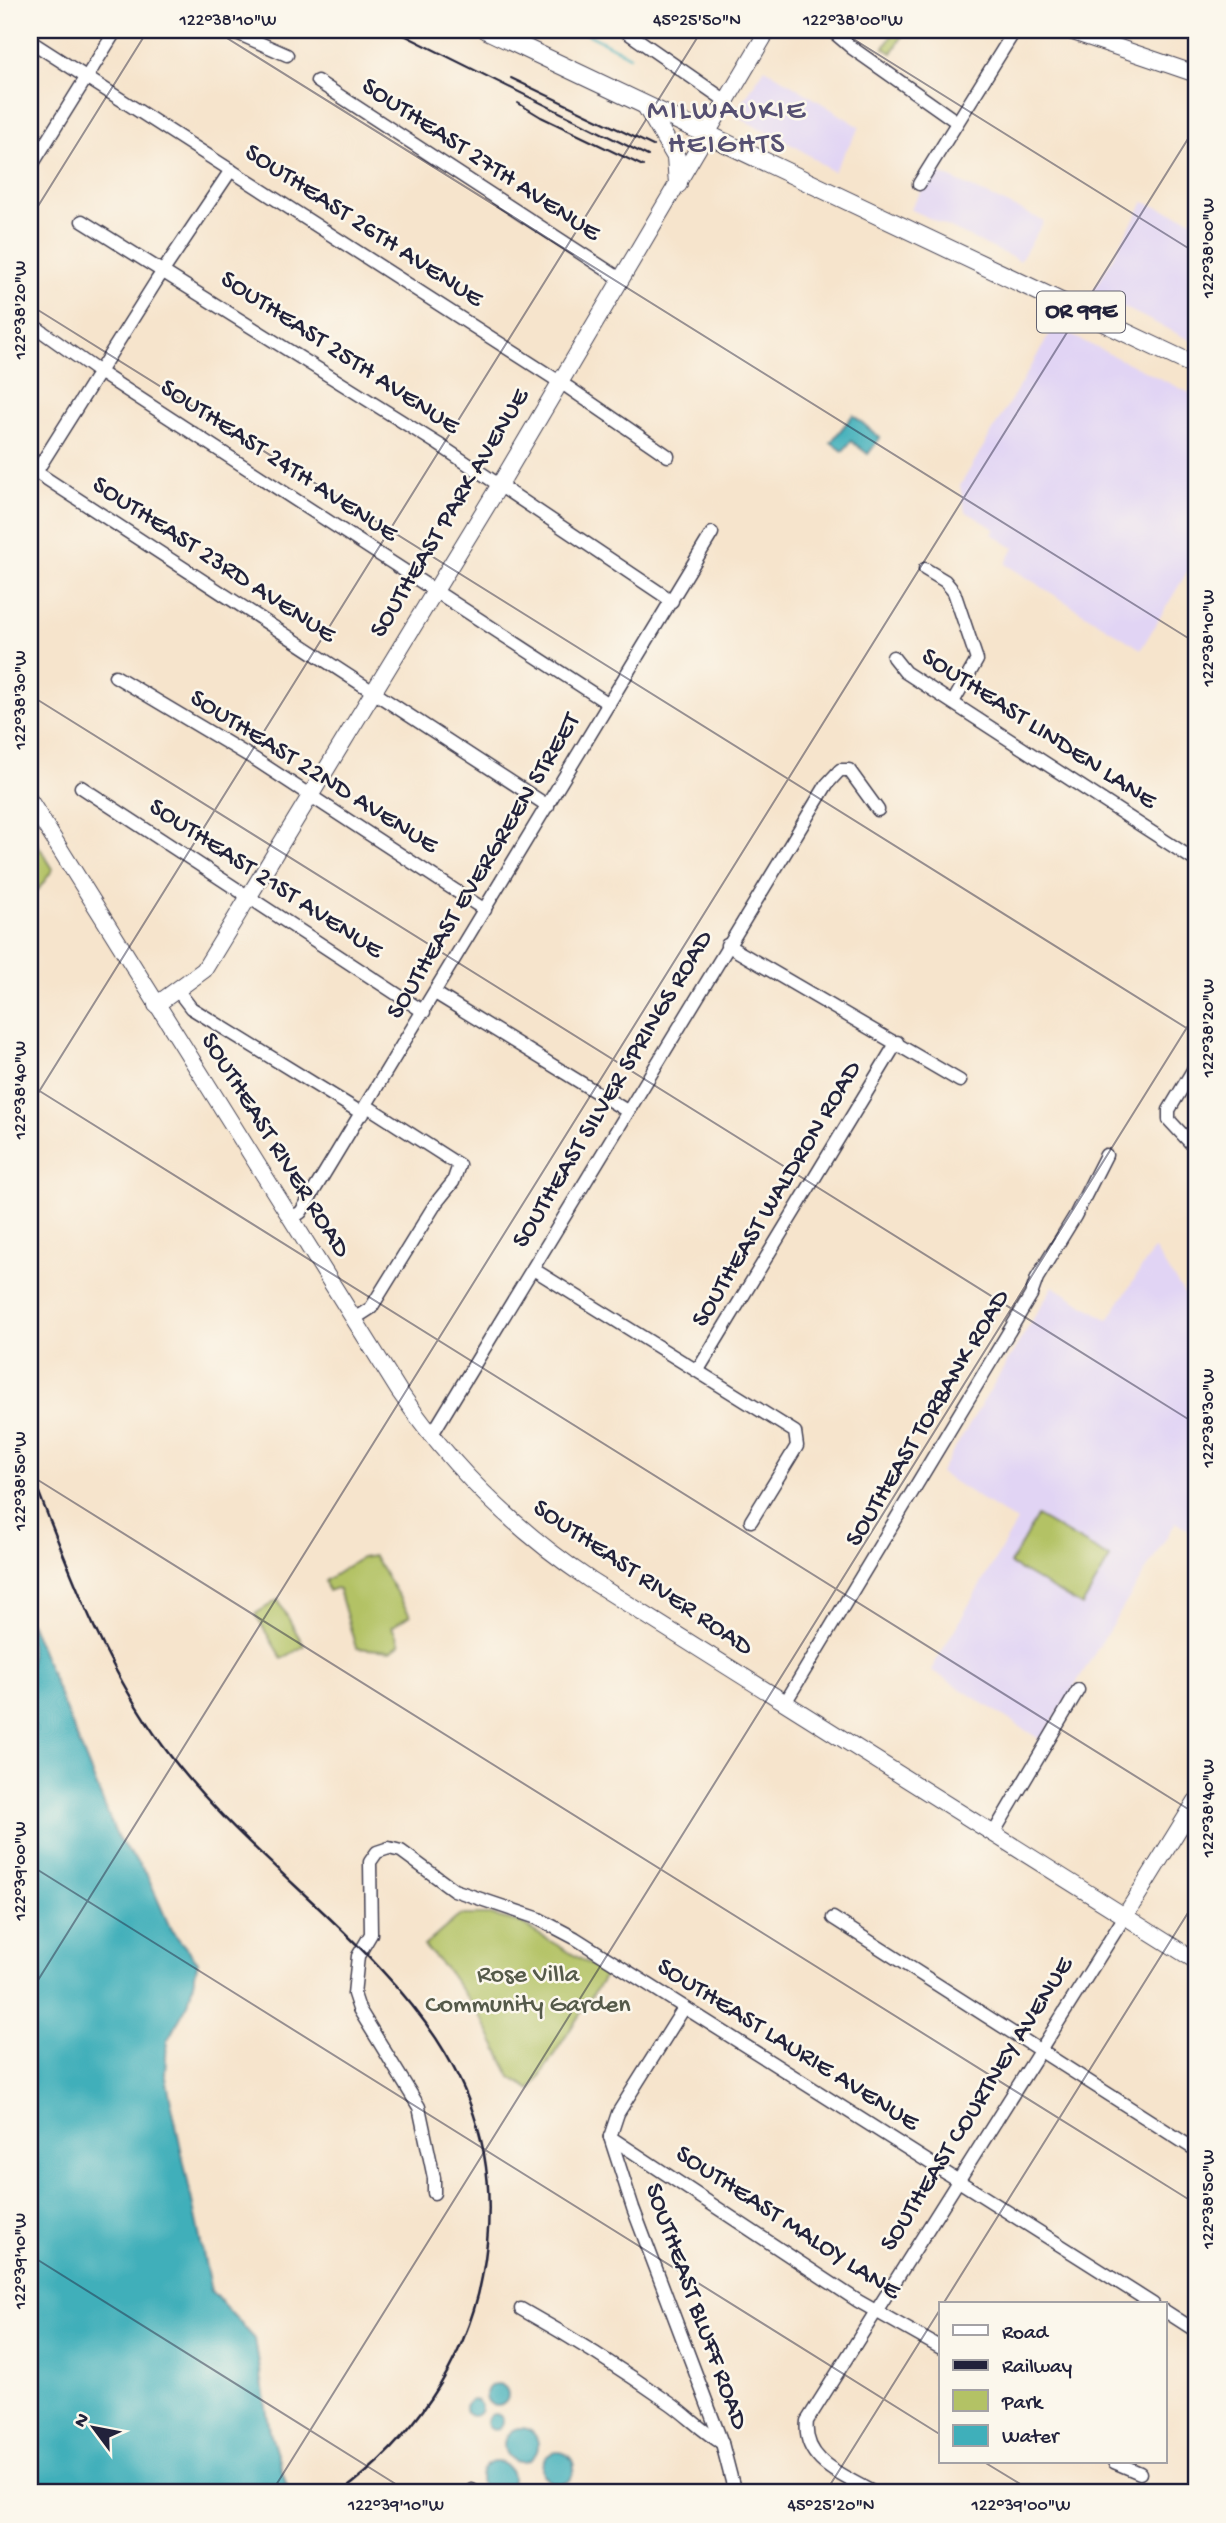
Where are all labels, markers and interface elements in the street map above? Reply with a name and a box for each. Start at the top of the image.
text: 122°38'10"W [178,11,277,32]
text: 45°25'50"N [653,11,741,32]
text: 122°38'00"W [802,11,903,32]
street label: SOUTHEAST 27TH AVENUE [355,72,606,250]
district label: MILWAUKIE HEIGHTS [647,95,807,164]
street label: SOUTHEAST 26TH AVENUE [238,138,489,316]
text: 122°38'00"W [1199,198,1220,299]
text: 122°38'20"W [11,261,32,360]
street label: SOUTHEAST 25TH AVENUE [214,265,465,443]
road number: OR 99E [1037,292,1125,332]
street label: SOUTHEAST 24TH AVENUE [153,373,403,551]
street label: SOUTHEAST PARK AVENUE [364,383,538,644]
street label: SOUTHEAST 23RD AVENUE [85,471,341,652]
text: 122°38'10"W [1199,589,1220,688]
street label: SOUTHEAST LINDEN LANE [915,642,1162,818]
text: 122°38'30"W [11,650,32,751]
street label: SOUTHEAST 22ND AVENUE [183,684,444,863]
street label: SOUTHEAST EVERGREEN STREET [381,708,589,1026]
street label: SOUTHEAST 21ST AVENUE [142,793,389,968]
street label: SOUTHEAST SILVER SPRINGS ROAD [507,926,721,1254]
text: 122°38'20"W [1199,979,1220,1078]
street label: SOUTHEAST RIVER ROAD [192,1028,356,1264]
text: 122°38'40"W [11,1041,32,1140]
street label: SOUTHEAST WALDRON ROAD [686,1056,870,1334]
street label: SOUTHEAST TORBANK ROAD [840,1285,1018,1553]
text: 122°38'30"W [1199,1368,1220,1469]
text: 122°38'50"W [11,1431,32,1532]
street label: SOUTHEAST RIVER ROAD [526,1494,758,1664]
text: 122°38'40"W [1199,1759,1220,1858]
text: 122°39'00"W [11,1821,32,1922]
street label: SOUTHEAST COURTNEY AVENUE [874,1951,1082,2258]
street label: SOUTHEAST LAURIE AVENUE [650,1952,925,2140]
park label: Rose Villa Community Garden [425,1961,631,2022]
street label: SOUTHEAST MALOY LANE [669,2140,906,2309]
text: 122°38'50"W [1199,2149,1220,2250]
street label: SOUTHEAST BLUFF ROAD [636,2180,754,2434]
text: 122°39'10"W [11,2213,32,2310]
legend [939,2302,1166,2464]
text: Road [1002,2322,1050,2347]
text: Railway [1002,2356,1072,2381]
text: Park [1001,2392,1045,2417]
north arrow [60,2394,130,2464]
text: N [70,2409,96,2432]
text: Water [1002,2426,1060,2451]
text: 122°39'10"W [347,2496,444,2517]
text: 45°25'20"N [787,2496,875,2517]
text: 122°39'00"W [970,2496,1071,2517]

